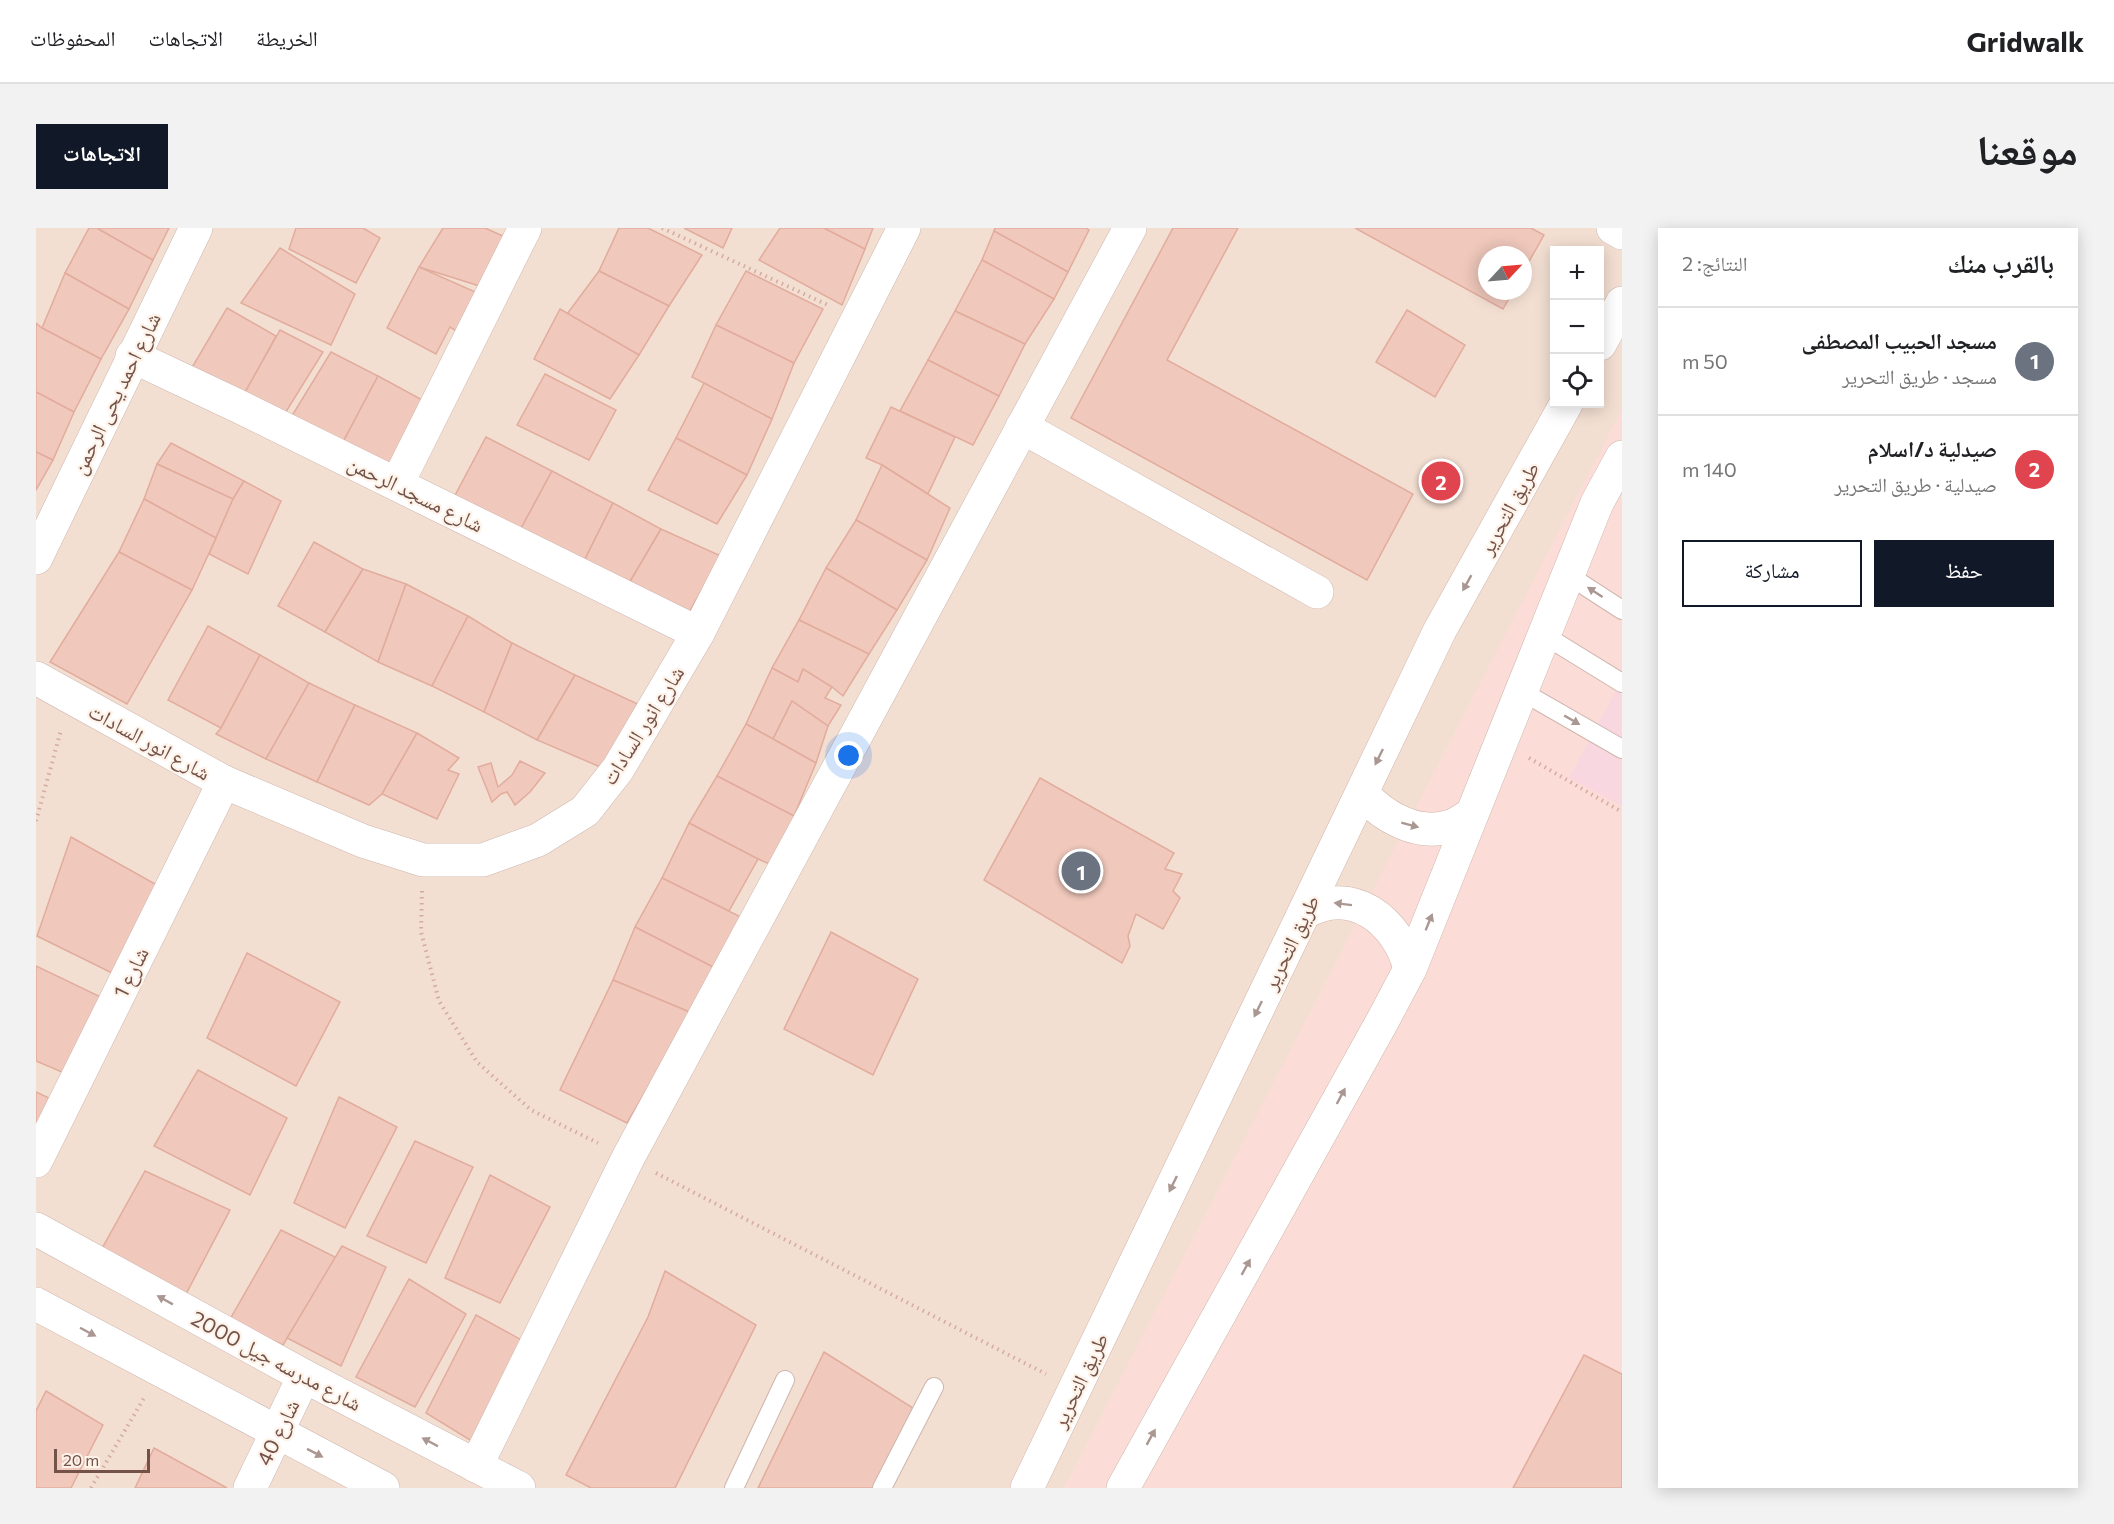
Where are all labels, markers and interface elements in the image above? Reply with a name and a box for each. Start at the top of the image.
text: Gridwalk [1966,24,2084,58]
text: المحفوظات [30,25,115,50]
text: الاتجاهات [148,25,223,50]
text: الخريطة [256,25,318,50]
text: موقعنا [1977,122,2078,174]
button: الاتجاهات [36,124,168,189]
north arrow [1478,246,1532,300]
map controls [1550,246,1604,408]
button: + [1550,246,1604,300]
text: بالقرب منك [1948,247,2054,278]
text: النتائج: 2 [1682,251,1748,275]
button: − [1550,300,1604,354]
street label: شارع احمد يحى الرحمن [65,308,167,479]
text: مسجد الحبيب المصطفى [1801,327,1997,354]
text: 50 m [1682,349,1728,373]
text: 1 [2030,349,2039,373]
button: locate [1550,354,1604,408]
text: مسجد · طريق التحرير [1842,364,1997,388]
text: صيدلية د/اسلام [1868,435,1997,462]
street label: شارع مسجد الرحمن [343,449,488,538]
street label: طريق التحرير [1472,457,1545,561]
text: 140 m [1682,457,1737,481]
text: 2 [2029,457,2040,481]
pin: 2 [1422,458,1460,504]
text: صيدلية · طريق التحرير [1834,472,1997,496]
button: مشاركة [1682,540,1862,607]
button: حفظ [1874,540,2054,607]
one-way arrow [1461,575,1472,591]
one-way arrow [1587,587,1603,598]
street label: شارع انور السادات [596,661,690,790]
street label: شارع انور السادات [84,697,215,786]
one-way arrow [1563,715,1580,725]
your location [834,741,863,770]
one-way arrow [1375,749,1384,766]
one-way arrow [1401,821,1419,830]
pin: 1 [1062,848,1100,894]
street label: طريق التحرير [1256,891,1325,995]
one-way arrow [1333,900,1352,909]
one-way arrow [1424,913,1434,931]
street label: شارع 1 [107,943,155,1002]
one-way arrow [1253,1000,1263,1017]
one-way arrow [1336,1087,1346,1104]
one-way arrow [1169,1176,1178,1193]
one-way arrow [1241,1258,1251,1275]
one-way arrow [156,1295,173,1305]
street label: شارع مدرسه جيل 2000 [187,1305,366,1417]
one-way arrow [79,1327,96,1337]
street label: طريق التحرير [1045,1329,1114,1433]
street label: شارع 40 [250,1395,305,1470]
one-way arrow [1146,1428,1156,1445]
one-way arrow [421,1437,438,1446]
scale bar [54,1446,150,1474]
one-way arrow [307,1448,324,1458]
text: 20 m [63,1450,99,1469]

